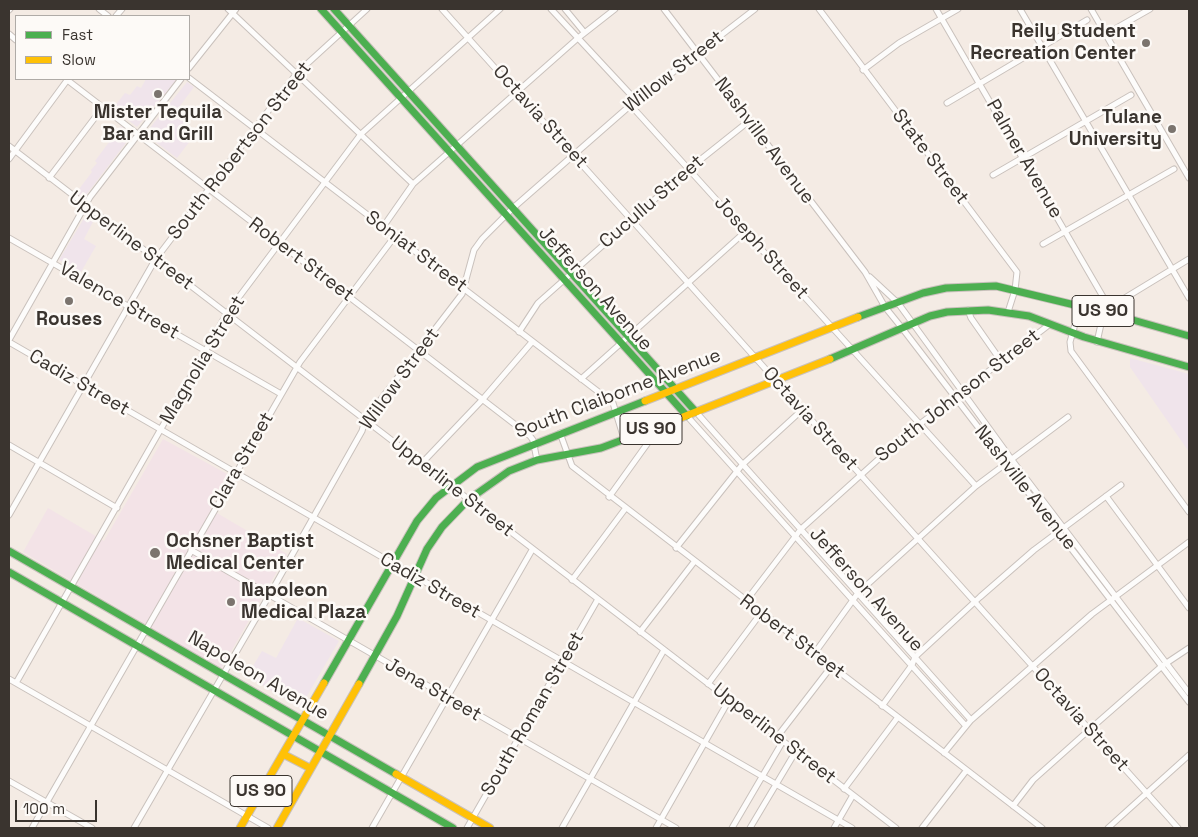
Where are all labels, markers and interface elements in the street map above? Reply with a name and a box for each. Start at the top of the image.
legend [15,15,190,80]
place label: Reily Student Recreation Center [970,21,1136,65]
text: Fast [62,25,93,44]
street label: Willow Street [620,26,728,118]
marker: Reily Student Recreation Center [1140,37,1152,49]
text: Slow [62,50,96,69]
street label: South Robertson Street [163,57,317,245]
street label: Octavia Street [488,60,592,174]
street label: Nashville Avenue [709,73,819,209]
marker: Mister Tequila Bar and Grill [152,88,164,100]
street label: Palmer Avenue [981,95,1067,223]
place label: Mister Tequila Bar and Grill [94,102,222,146]
street label: State Street [887,105,973,209]
place label: Tulane University [1069,107,1162,151]
marker: Tulane University [1166,123,1178,135]
street label: Cucullu Street [595,151,709,253]
street label: Upperline Street [64,187,198,295]
street label: Joseph Street [709,192,813,304]
street label: Soniat Street [361,206,471,298]
street label: Robert Street [244,213,358,307]
street label: Jefferson Avenue [533,222,657,356]
street label: Valence Street [55,257,183,345]
street label: Magnolia Street [156,292,250,428]
marker: Rouses [63,295,75,307]
road number: US 90 [1072,296,1134,326]
place label: Rouses [36,309,102,331]
street label: Willow Street [355,324,445,434]
street label: South Johnson Street [871,325,1045,467]
street label: South Claiborne Avenue [512,344,724,444]
street label: Cadiz Street [25,345,133,421]
street label: Octavia Street [758,362,862,476]
street label: Clara Street [205,408,279,514]
road number: US 90 [620,414,682,444]
street label: Nashville Avenue [969,421,1081,555]
street label: Upperline Street [386,432,518,542]
street label: Jefferson Avenue [804,523,928,657]
place label: Ochsner Baptist Medical Center [166,531,314,575]
marker: Ochsner Baptist Medical Center [148,546,162,560]
street label: Cadiz Street [376,548,484,624]
place label: Napoleon Medical Plaza [241,580,366,624]
street label: Robert Street [735,590,849,684]
marker: Napoleon Medical Plaza [225,596,237,608]
street label: Napoleon Avenue [184,626,332,726]
street label: South Roman Street [477,628,589,800]
street label: Jena Street [381,653,485,727]
street label: Octavia Street [1029,663,1133,777]
street label: Upperline Street [708,679,840,789]
road number: US 90 [230,776,292,806]
scale bar [18,790,100,822]
text: 100 m [23,799,65,818]

